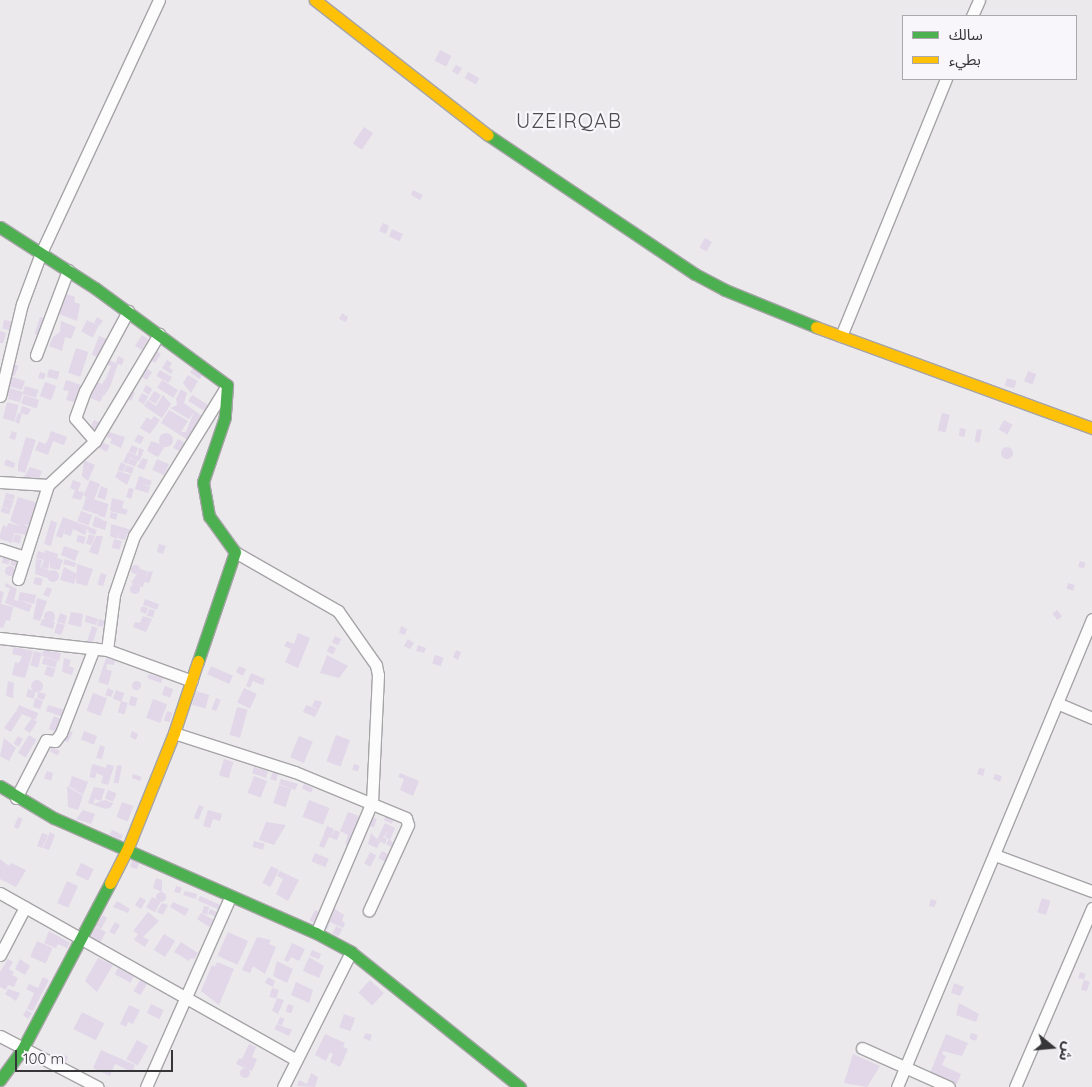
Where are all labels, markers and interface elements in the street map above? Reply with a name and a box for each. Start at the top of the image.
legend [902,15,1077,80]
text: سالك [949,25,983,44]
text: بطيء [949,50,981,69]
district label: UZEIRQAB [515,108,623,132]
north arrow [1027,1022,1077,1072]
scale bar [18,1040,175,1072]
text: ش [1055,1040,1078,1063]
text: 100 m [23,1049,64,1068]

